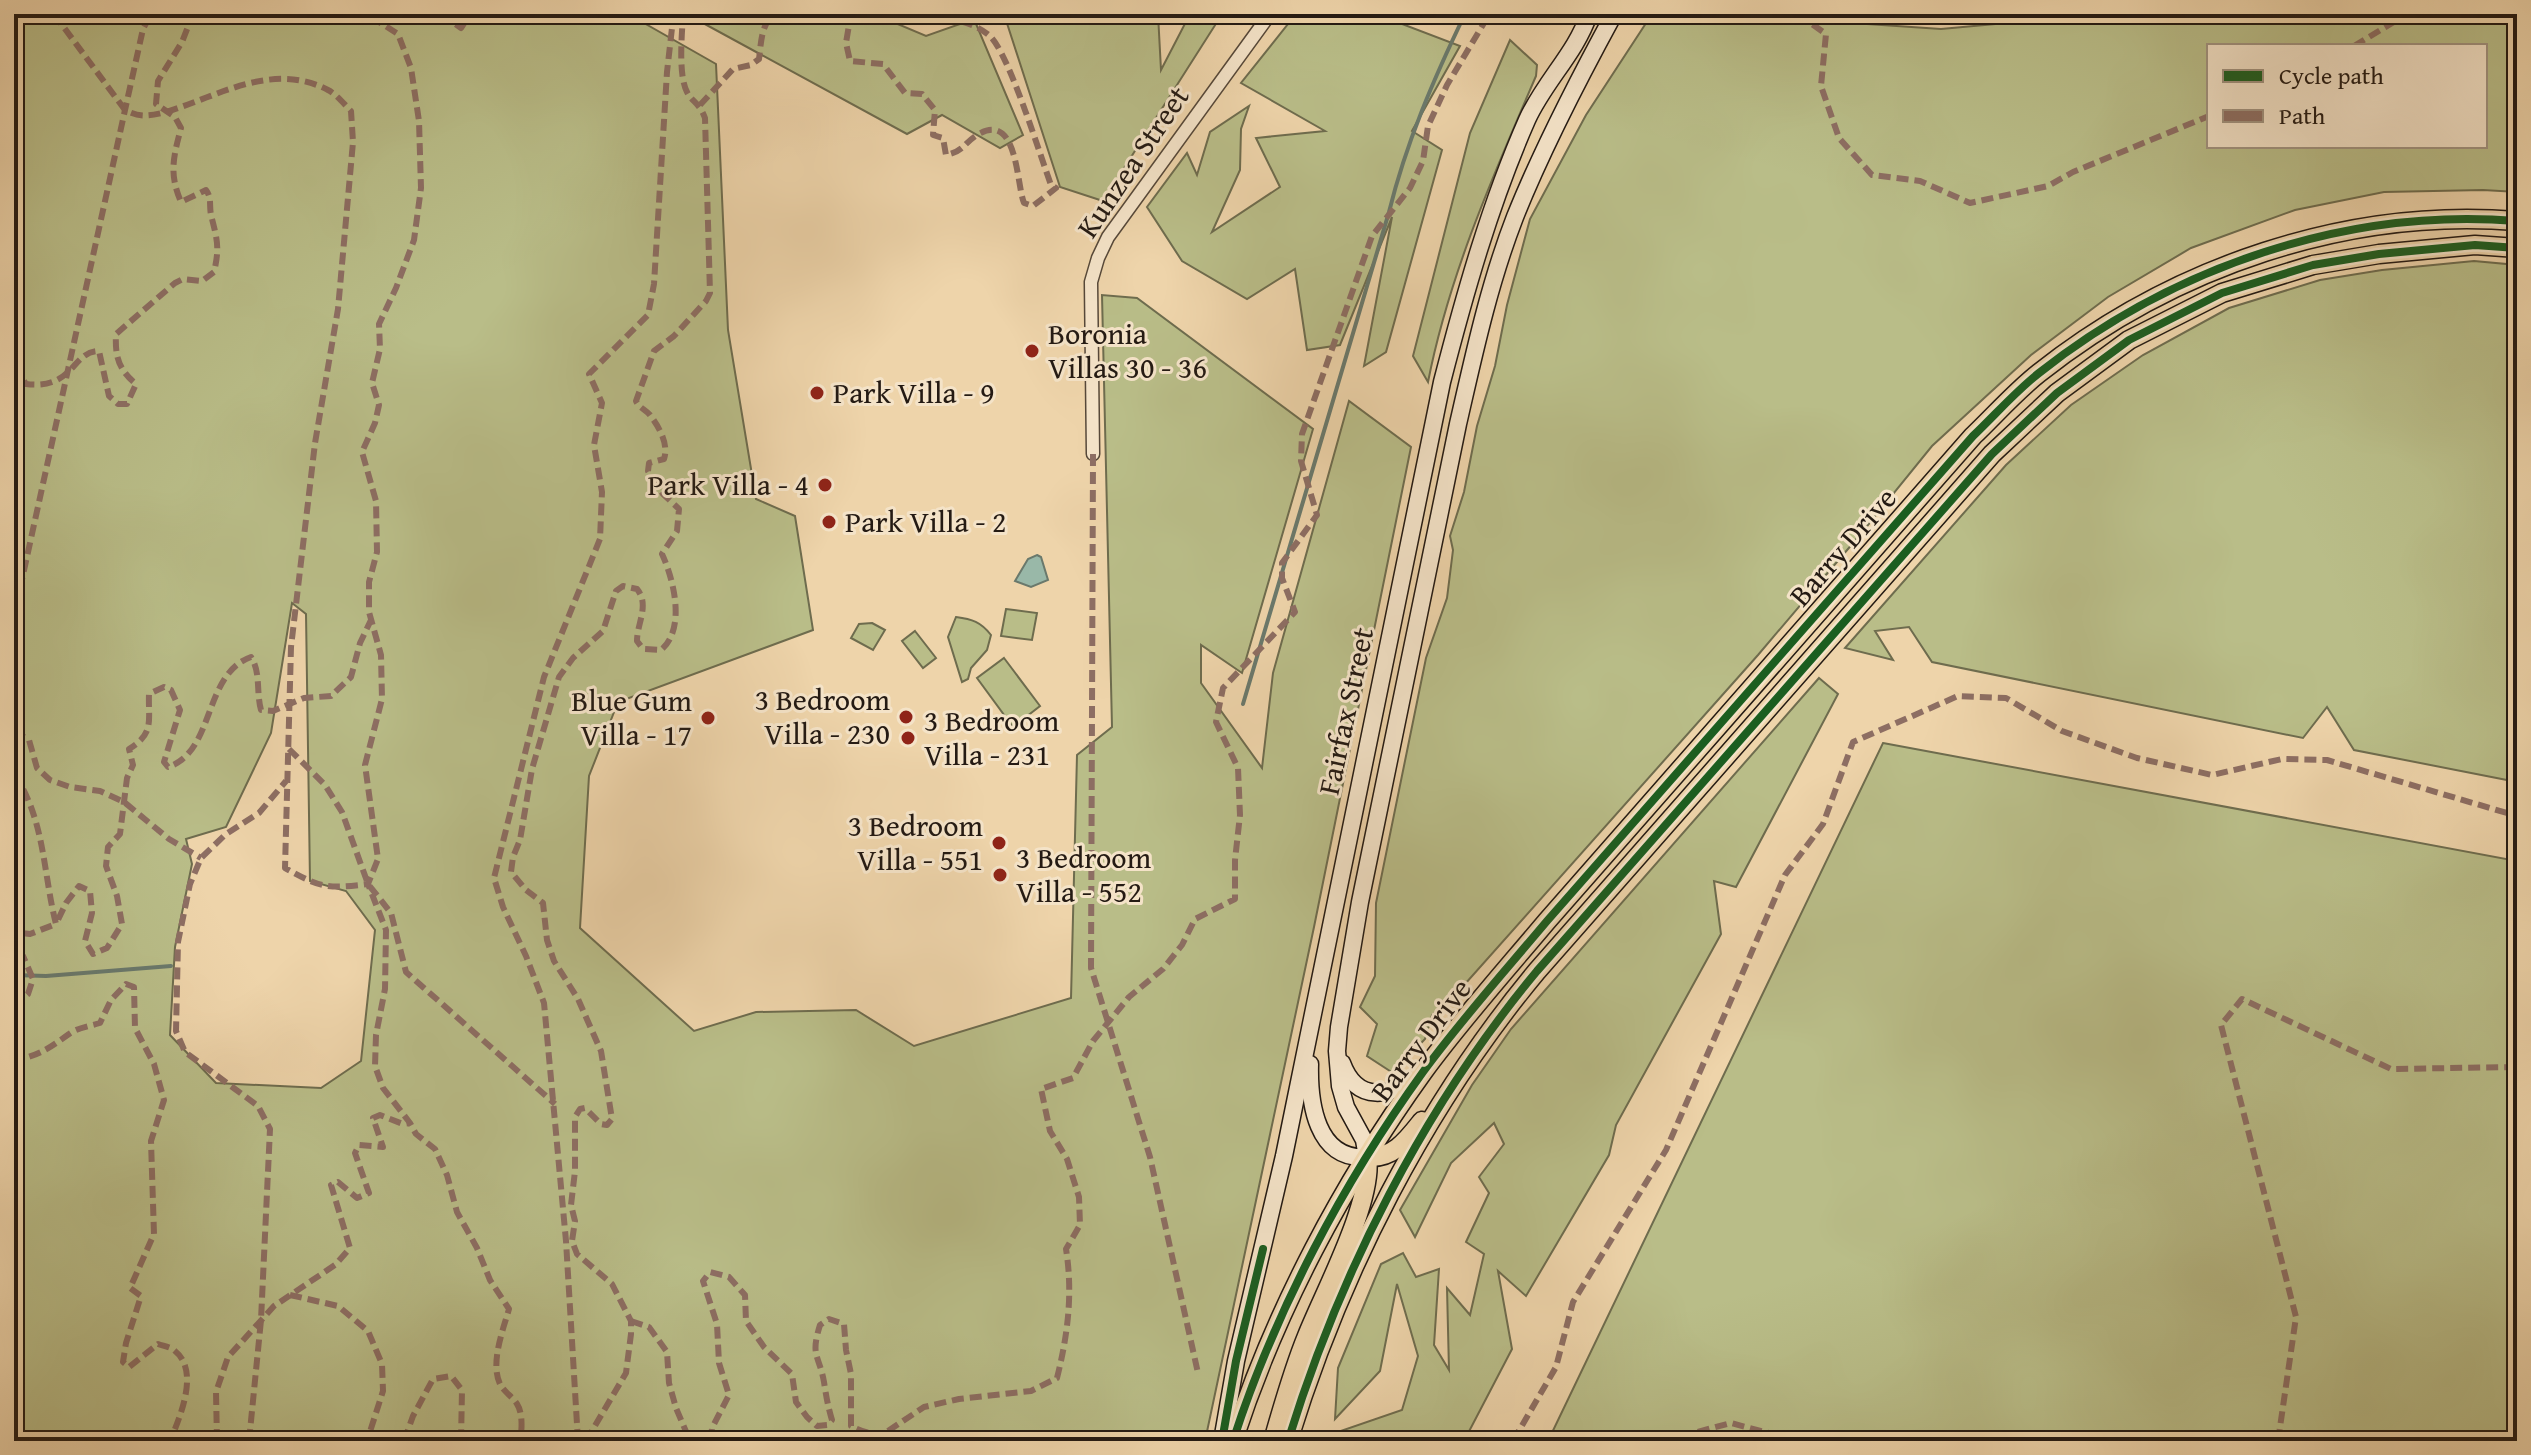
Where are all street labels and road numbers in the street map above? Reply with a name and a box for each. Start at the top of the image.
street label: Kunzea Street [1065,76,1199,246]
street label: Barry Drive [1778,477,1906,615]
street label: Fairfax Street [1306,623,1384,799]
street label: Barry Drive [1359,968,1481,1110]

